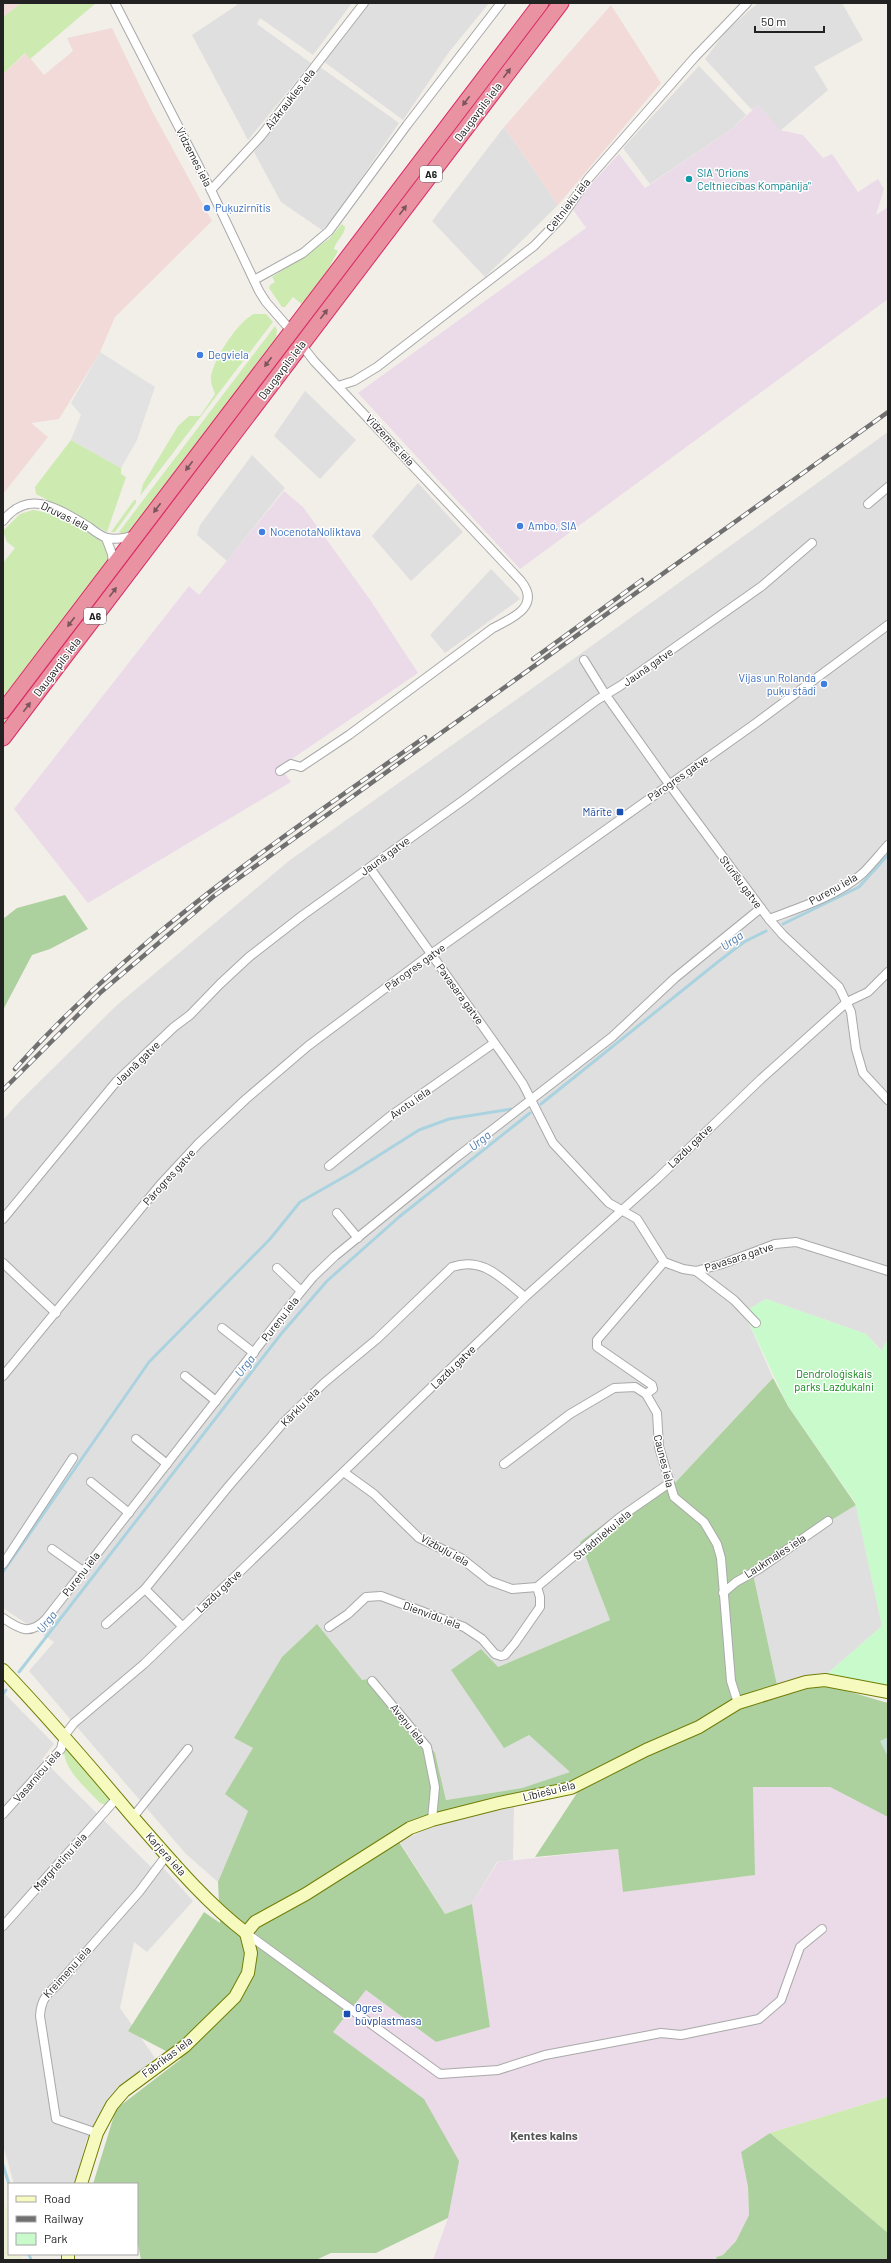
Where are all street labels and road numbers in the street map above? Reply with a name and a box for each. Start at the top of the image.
street label: Aizkraukles iela [262,66,317,132]
street label: Daugavpils iela [451,80,504,144]
street label: Vidzemes iela [174,125,215,189]
road number: A6 [420,166,442,182]
street label: Celtnieku iela [543,175,592,234]
street label: Daugavpils iela [255,338,308,402]
street label: Vidzemes iela [363,411,417,468]
street label: Druvas iela [39,498,91,533]
road number: A6 [84,608,106,624]
street label: Daugavpils iela [30,635,83,699]
street label: Jaunā gatve [620,645,675,689]
street label: Pārogres gatve [645,752,711,803]
street label: Jaunā gatve [357,833,412,878]
street label: Stūrīšu gatve [717,853,765,911]
street label: Pureņu iela [806,870,859,907]
street label: Pārogres gatve [382,940,448,993]
street label: Pavasara gatve [434,961,487,1027]
street label: Jaunā gatve [111,1038,162,1087]
street label: Avotu iela [387,1084,432,1121]
street label: Lazdu gatve [665,1121,715,1170]
street label: Pārogres gatve [140,1146,197,1208]
street label: Pavasara gatve [703,1239,775,1274]
street label: Pureņu iela [258,1294,301,1344]
street label: Lazdu gatve [428,1342,478,1391]
street label: Kārklu iela [278,1385,322,1429]
street label: Caunes iela [652,1433,677,1489]
street label: Strādnieku iela [570,1507,633,1562]
street label: Vizbuļu iela [419,1531,472,1568]
street label: Laukmales iela [742,1531,808,1580]
street label: Pureņu iela [59,1549,102,1599]
street label: Lazdu gatve [193,1566,244,1615]
street label: Dienvidu iela [402,1598,463,1631]
street label: Aveņu iela [388,1701,429,1746]
street label: Vasarnīcu iela [10,1747,63,1805]
street label: Lībiešu iela [521,1778,576,1803]
street label: Karjera iela [144,1829,189,1878]
street label: Margrietiņu iela [30,1830,89,1893]
street label: Kreimeņu iela [40,1943,93,2000]
street label: Fabrikas iela [139,2033,194,2080]

